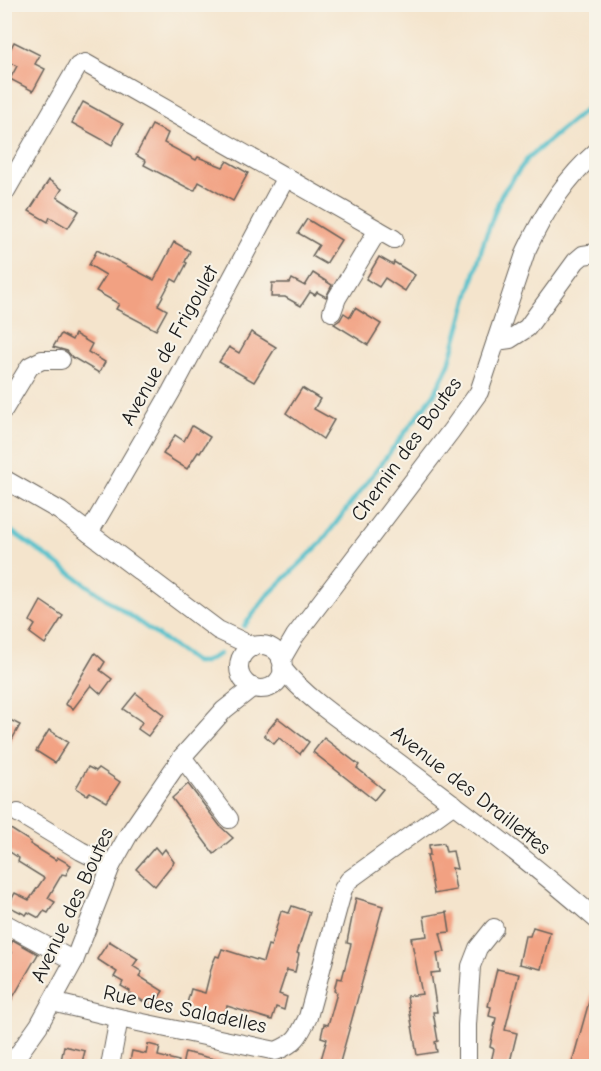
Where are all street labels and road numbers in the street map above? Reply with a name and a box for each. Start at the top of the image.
street label: Avenue de Frigoulet [115,260,223,429]
street label: Chemin des Boutes [346,372,466,526]
street label: Avenue des Draillettes [387,720,555,860]
street label: Avenue des Boutes [26,824,118,986]
street label: Rue des Saladelles [101,980,269,1038]

